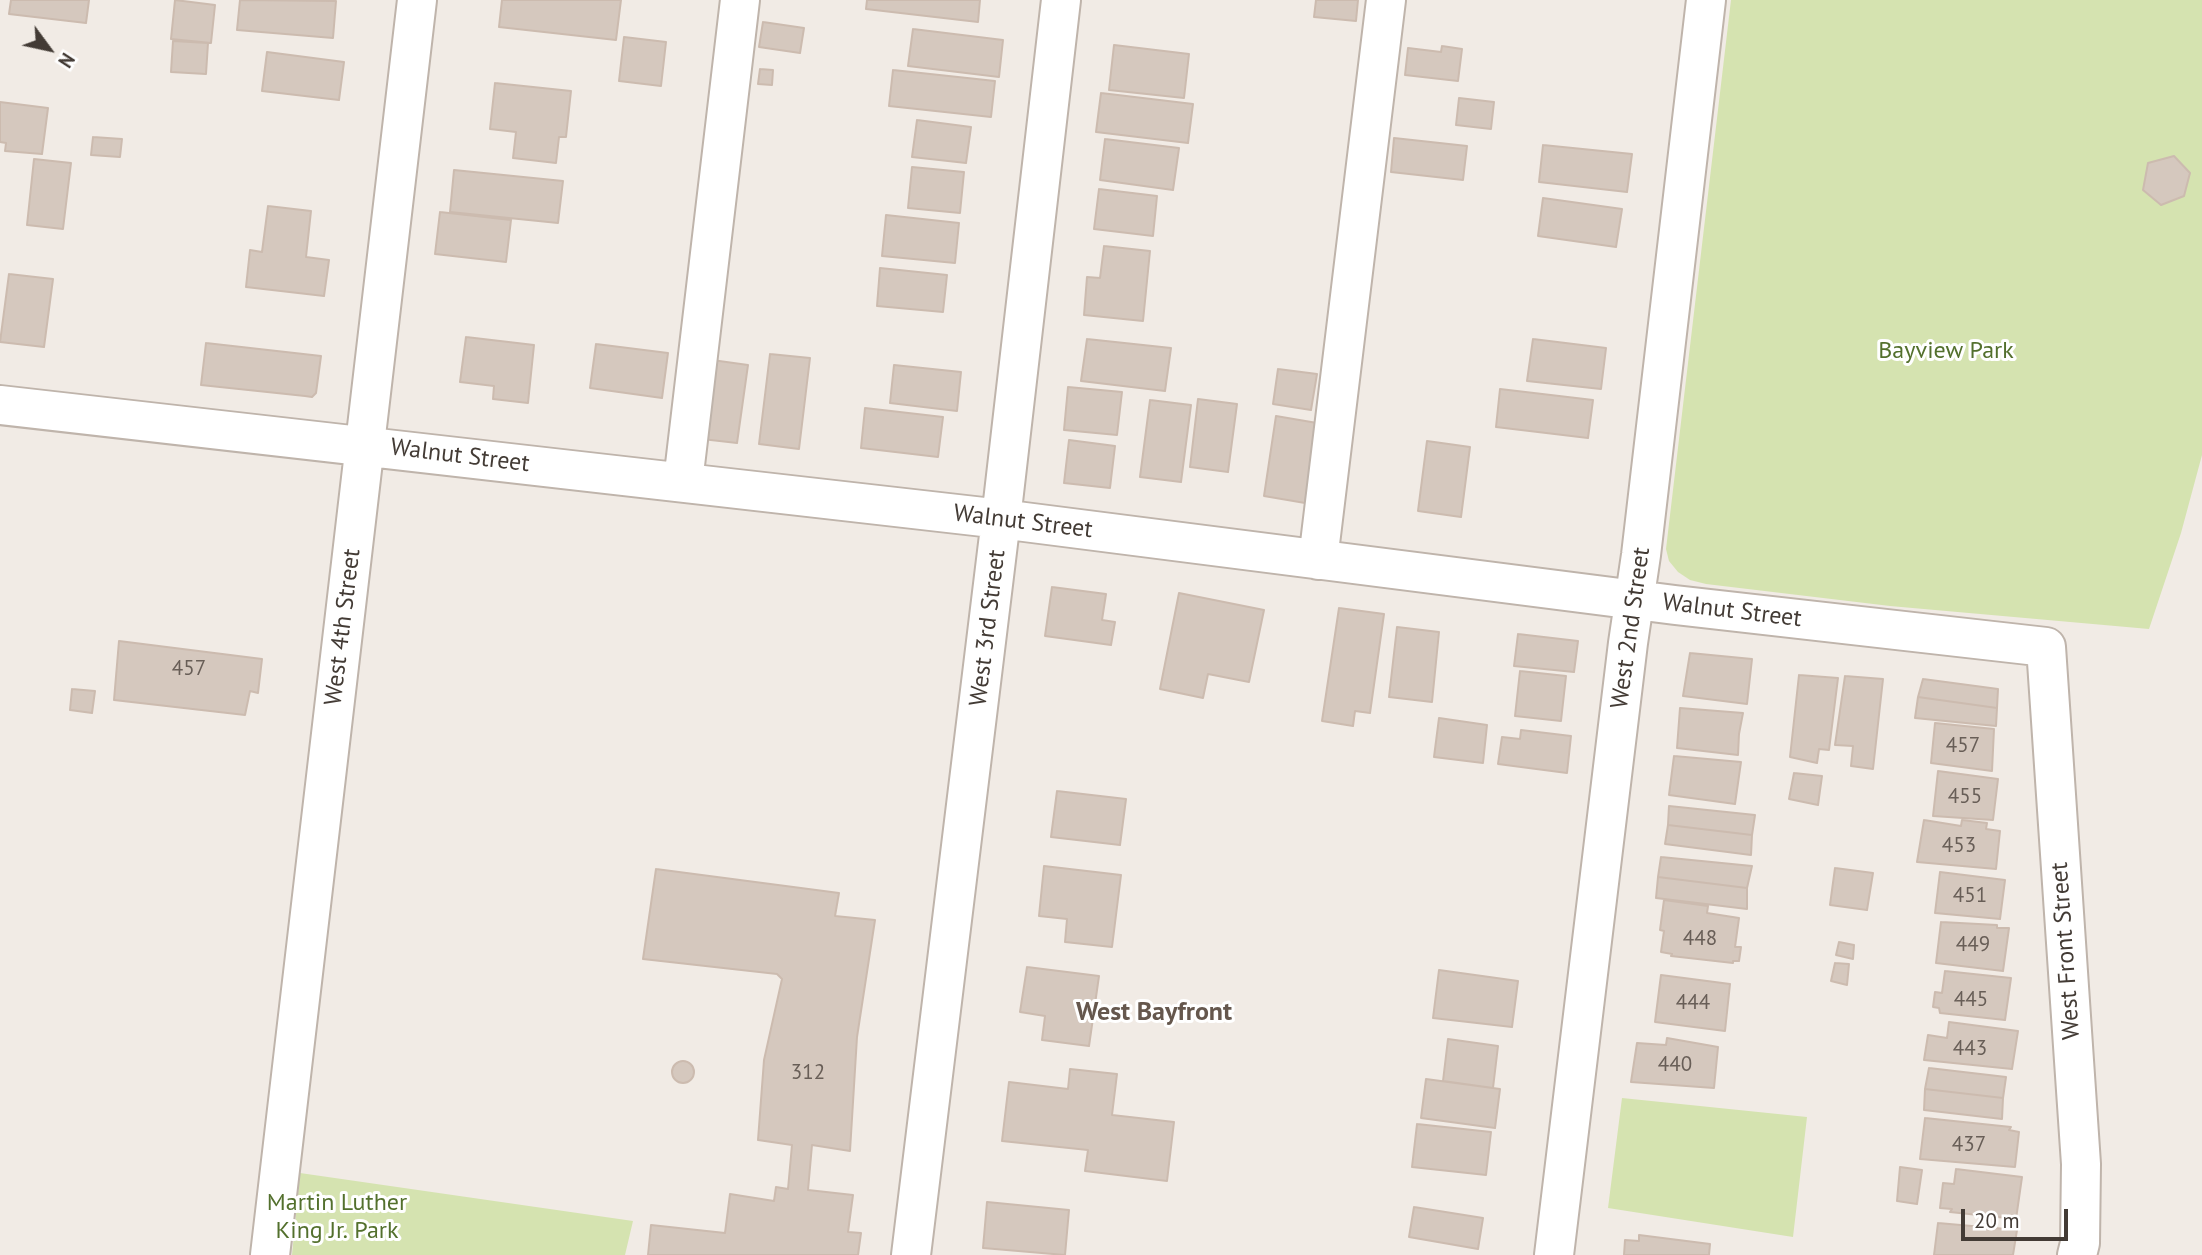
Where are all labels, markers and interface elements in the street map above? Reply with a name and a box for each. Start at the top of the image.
north arrow [14,14,84,84]
text: N [53,49,80,72]
park label: Bayview Park [1878,337,2014,365]
street label: Walnut Street [389,433,531,479]
street label: Walnut Street [952,499,1094,545]
street label: West 2nd Street [1605,546,1657,710]
street label: West 4th Street [319,547,367,707]
street label: West 3rd Street [964,548,1012,708]
street label: Walnut Street [1661,588,1803,634]
house number: 457 [172,656,206,682]
house number: 457 [1946,733,1980,759]
house number: 455 [1948,784,1982,810]
house number: 453 [1942,833,1976,859]
street label: West Front Street [2045,861,2087,1041]
house number: 451 [1953,883,1987,909]
house number: 448 [1683,926,1717,952]
house number: 449 [1956,932,1990,958]
house number: 445 [1954,987,1988,1013]
house number: 444 [1676,990,1710,1016]
district label: West Bayfront [1076,997,1232,1029]
house number: 443 [1953,1036,1987,1062]
house number: 440 [1658,1052,1692,1078]
house number: 312 [791,1060,825,1086]
house number: 437 [1952,1132,1986,1158]
park label: Martin Luther King Jr. Park [267,1189,407,1245]
scale bar [1964,1196,2071,1240]
text: 20 m [1974,1207,2020,1234]

